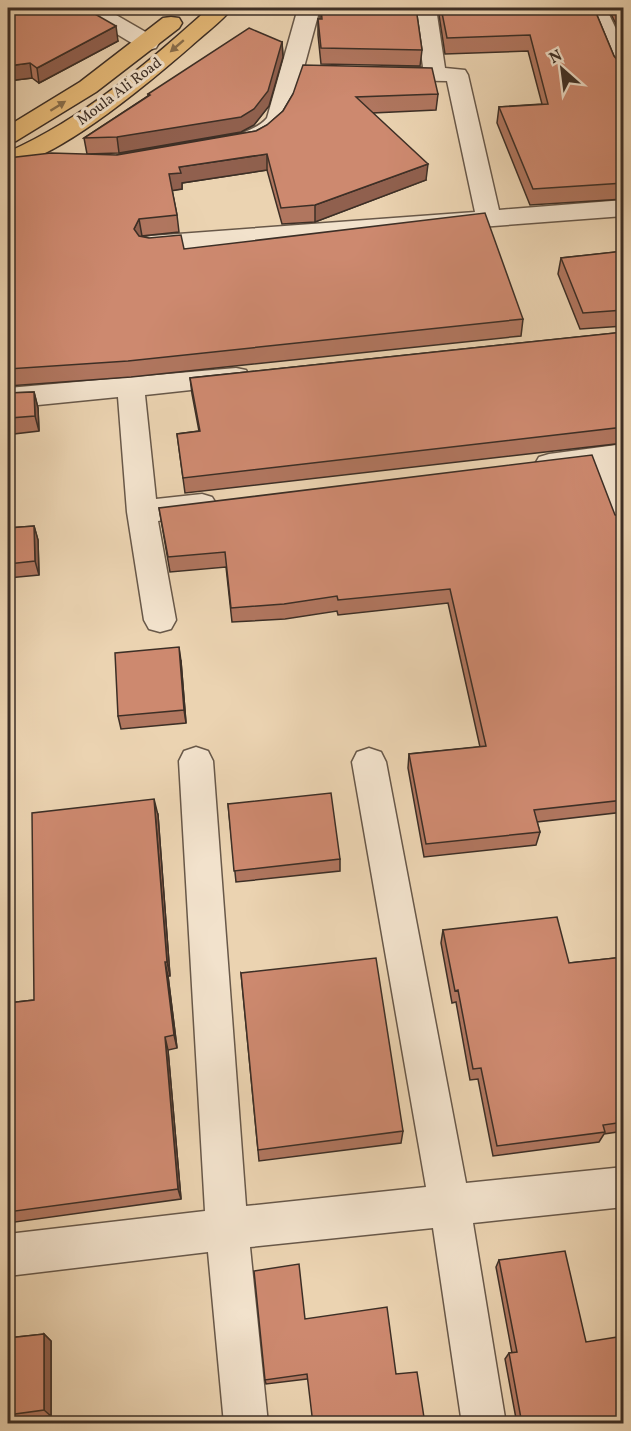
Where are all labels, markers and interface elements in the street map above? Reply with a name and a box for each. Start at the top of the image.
one-way arrow [170,39,185,52]
north arrow [532,39,592,99]
text: N [546,45,567,70]
street label: Moula Ali Road [73,53,167,131]
one-way arrow [50,101,66,112]

